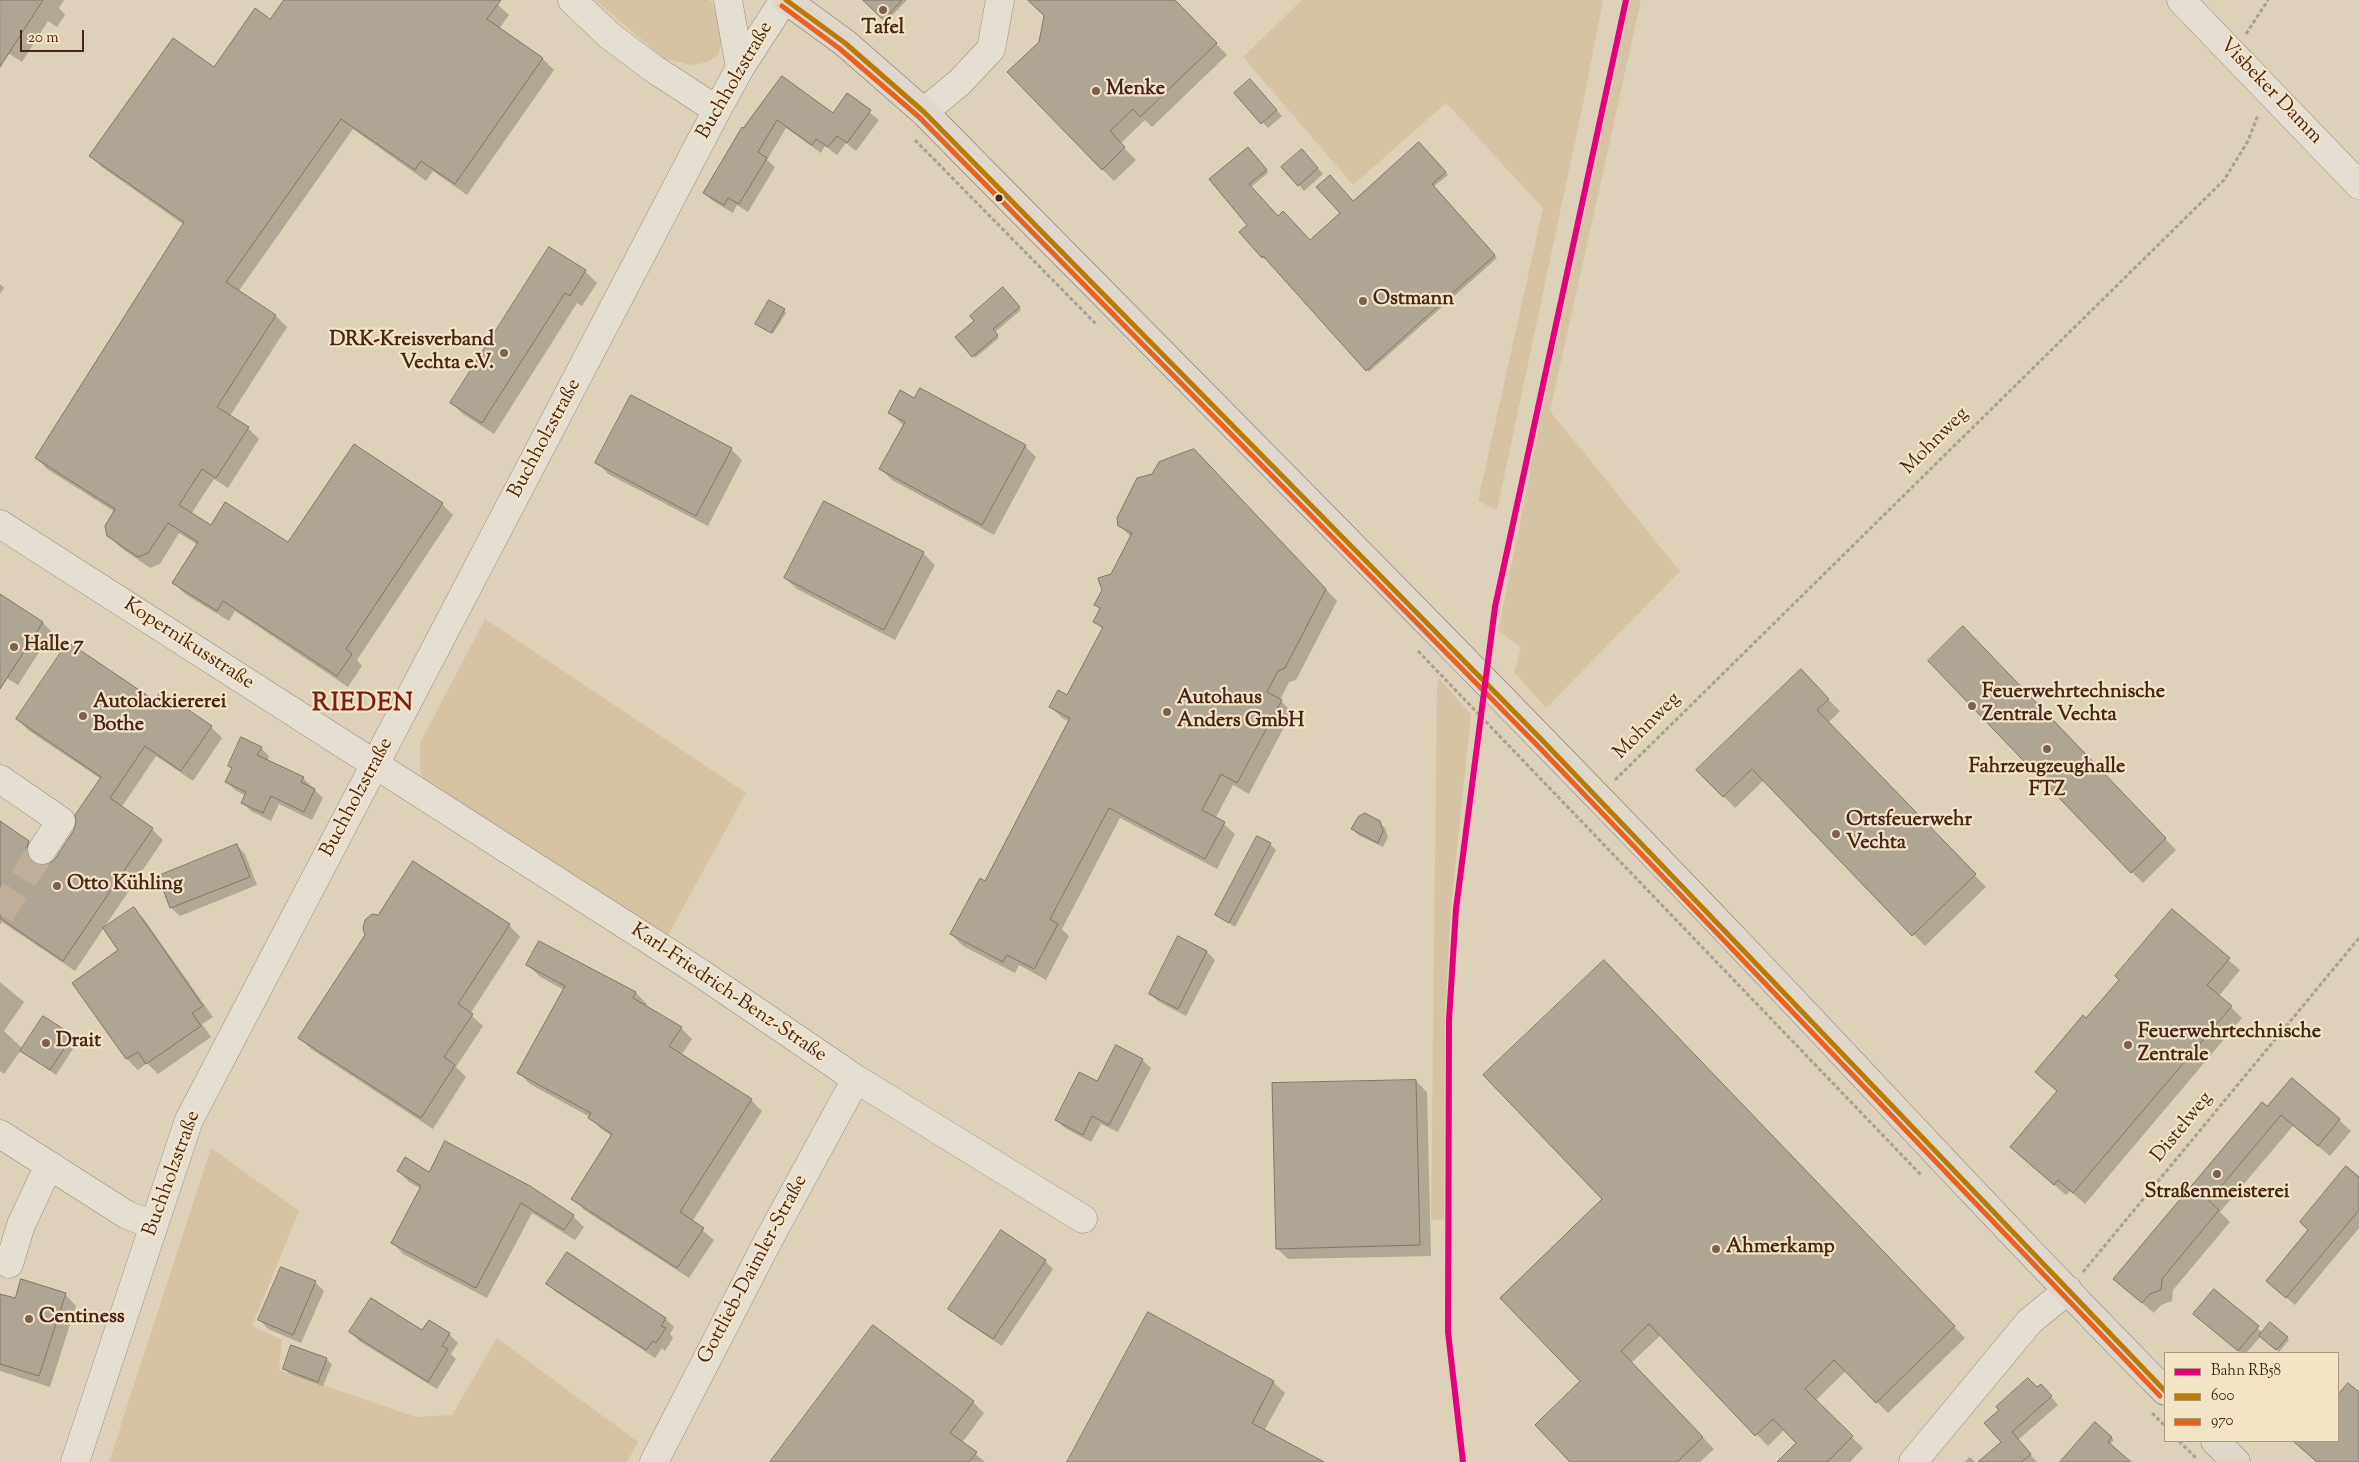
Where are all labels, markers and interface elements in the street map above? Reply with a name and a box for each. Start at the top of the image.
marker: Tafel [877,4,889,16]
street label: Buchholzstraße [693,18,779,144]
place label: Tafel [862,18,904,42]
scale bar [22,20,86,52]
text: 20 m [28,28,59,49]
street label: Visbeker Damm [2213,34,2327,150]
place label: Menke [1106,79,1165,103]
marker: Menke [1090,85,1102,97]
unlabelled marker [994,193,1004,203]
place label: Ostmann [1373,289,1454,313]
marker: Ostmann [1357,295,1369,307]
place label: DRK-Kreisverband Vechta e.V. [329,330,494,377]
marker: DRK-Kreisverband Vechta e.V. [498,347,510,359]
street label: Buchholzstraße [505,375,587,503]
street label: Mohnweg [1897,403,1975,481]
street label: Kopernikusstraße [118,594,258,696]
place label: Halle 7 [24,635,84,659]
marker: Halle 7 [8,641,20,653]
place label: Feuerwehrtechnische Zentrale Vechta [1982,682,2165,729]
place label: Autohaus Anders GmbH [1177,688,1304,735]
street label: Mohnweg [1609,688,1687,766]
district label: RIEDEN [311,691,415,721]
place label: Autolackiererei Bothe [93,692,226,739]
marker: Feuerwehrtechnische Zentrale Vechta [1966,700,1978,712]
marker: Autohaus Anders GmbH [1161,706,1173,718]
marker: Autolackiererei Bothe [77,710,89,722]
street label: Buchholzstraße [317,734,399,862]
marker: Fahrzeugzeughalle FTZ [2041,743,2053,755]
place label: Fahrzeugzeughalle FTZ [1969,757,2125,804]
place label: Ortsfeuerwehr Vechta [1846,810,1972,857]
marker: Ortsfeuerwehr Vechta [1830,828,1842,840]
place label: Otto Kühling [67,874,183,898]
marker: Otto Kühling [51,880,63,892]
street label: Karl-Friedrich-Benz-Straße [626,919,830,1069]
place label: Feuerwehrtechnische Zentrale [2138,1022,2321,1069]
place label: Drait [56,1031,101,1055]
marker: Drait [40,1037,52,1049]
marker: Feuerwehrtechnische Zentrale [2122,1039,2134,1051]
street label: Distelweg [2147,1088,2219,1168]
street label: Buchholzstraße [139,1108,207,1240]
marker: Straßenmeisterei [2211,1168,2223,1180]
street label: Gottlieb-Daimler-Straße [694,1171,814,1369]
place label: Straßenmeisterei [2144,1182,2290,1206]
place label: Ahmerkamp [1726,1237,1835,1261]
marker: Ahmerkamp [1710,1243,1722,1255]
place label: Centiness [39,1307,125,1331]
marker: Centiness [23,1313,35,1325]
legend [2164,1352,2339,1442]
text: Bahn RB58 [2211,1361,2281,1382]
text: 600 [2211,1386,2234,1407]
text: 970 [2211,1411,2233,1432]

